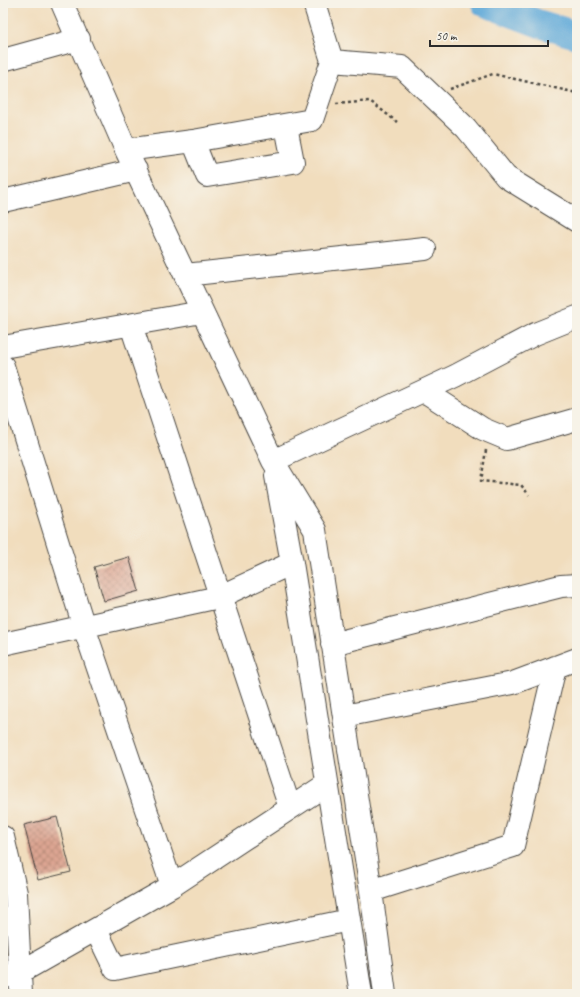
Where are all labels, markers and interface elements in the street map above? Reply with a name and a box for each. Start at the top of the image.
scale bar [430,22,548,48]
text: 50 m [436,28,458,44]

